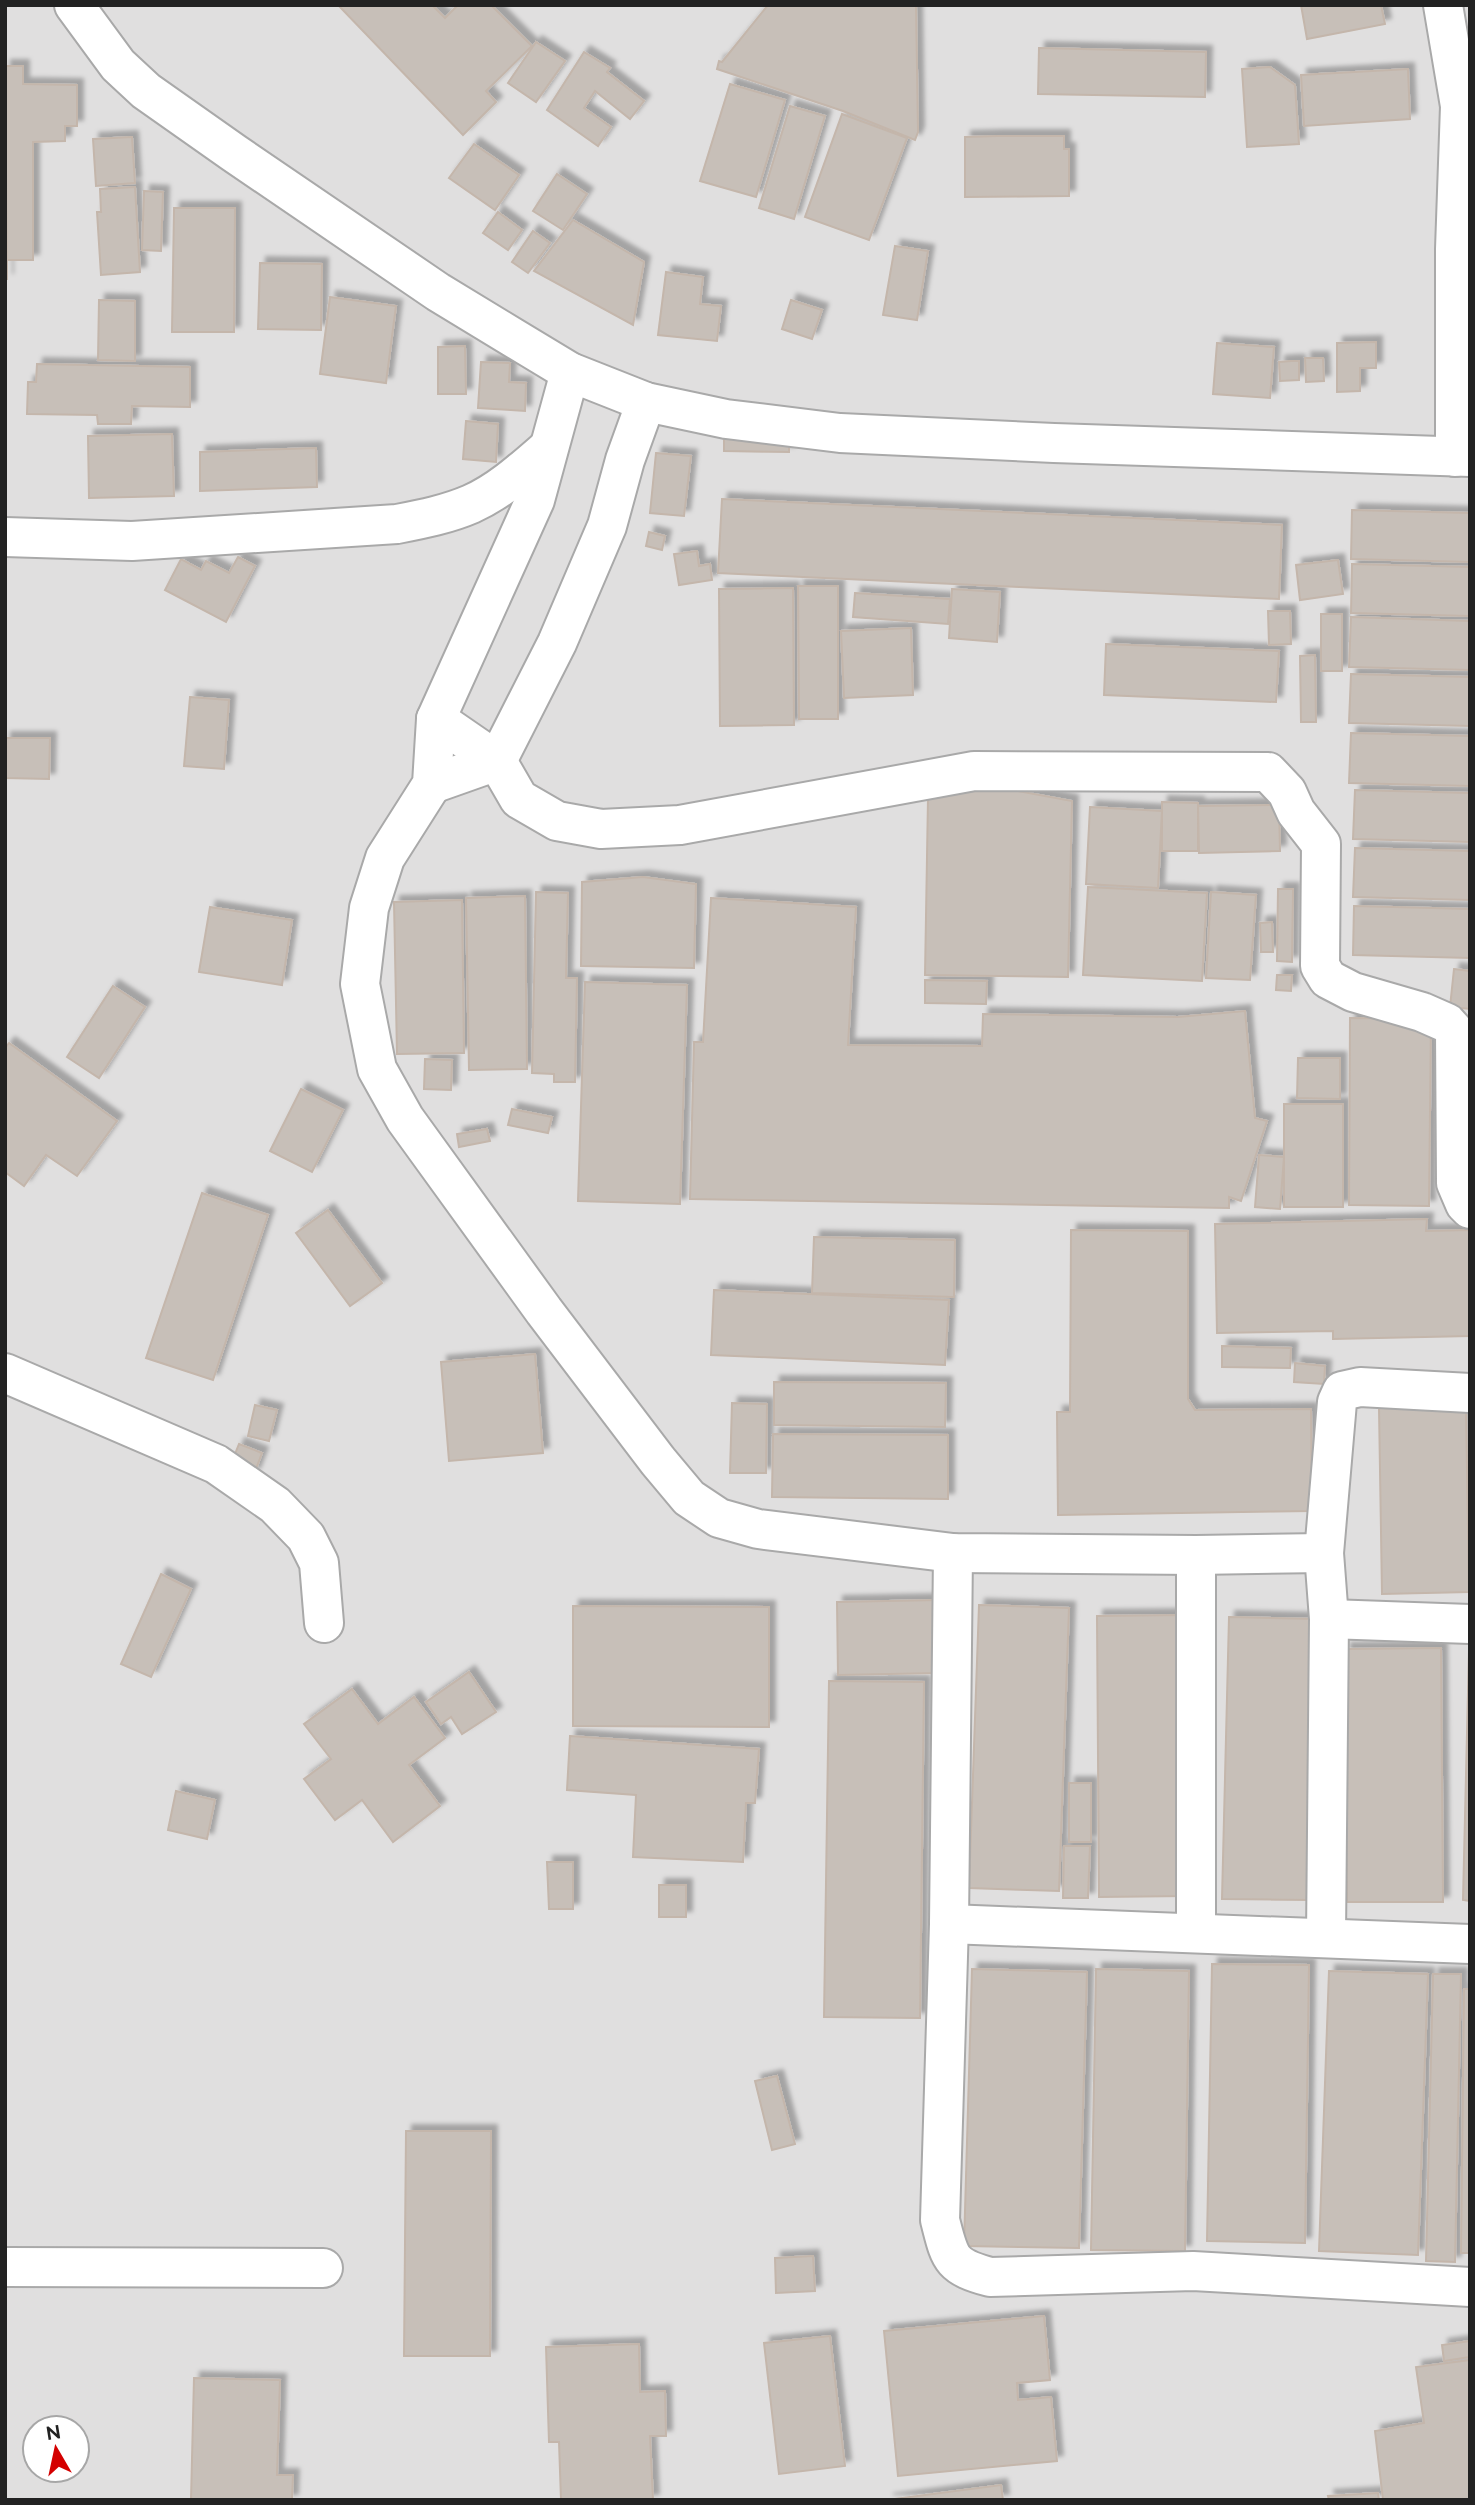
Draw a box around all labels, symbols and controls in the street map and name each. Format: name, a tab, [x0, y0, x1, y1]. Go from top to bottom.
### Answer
north arrow	[21, 2414, 91, 2484]
text: N	[44, 2420, 62, 2444]

